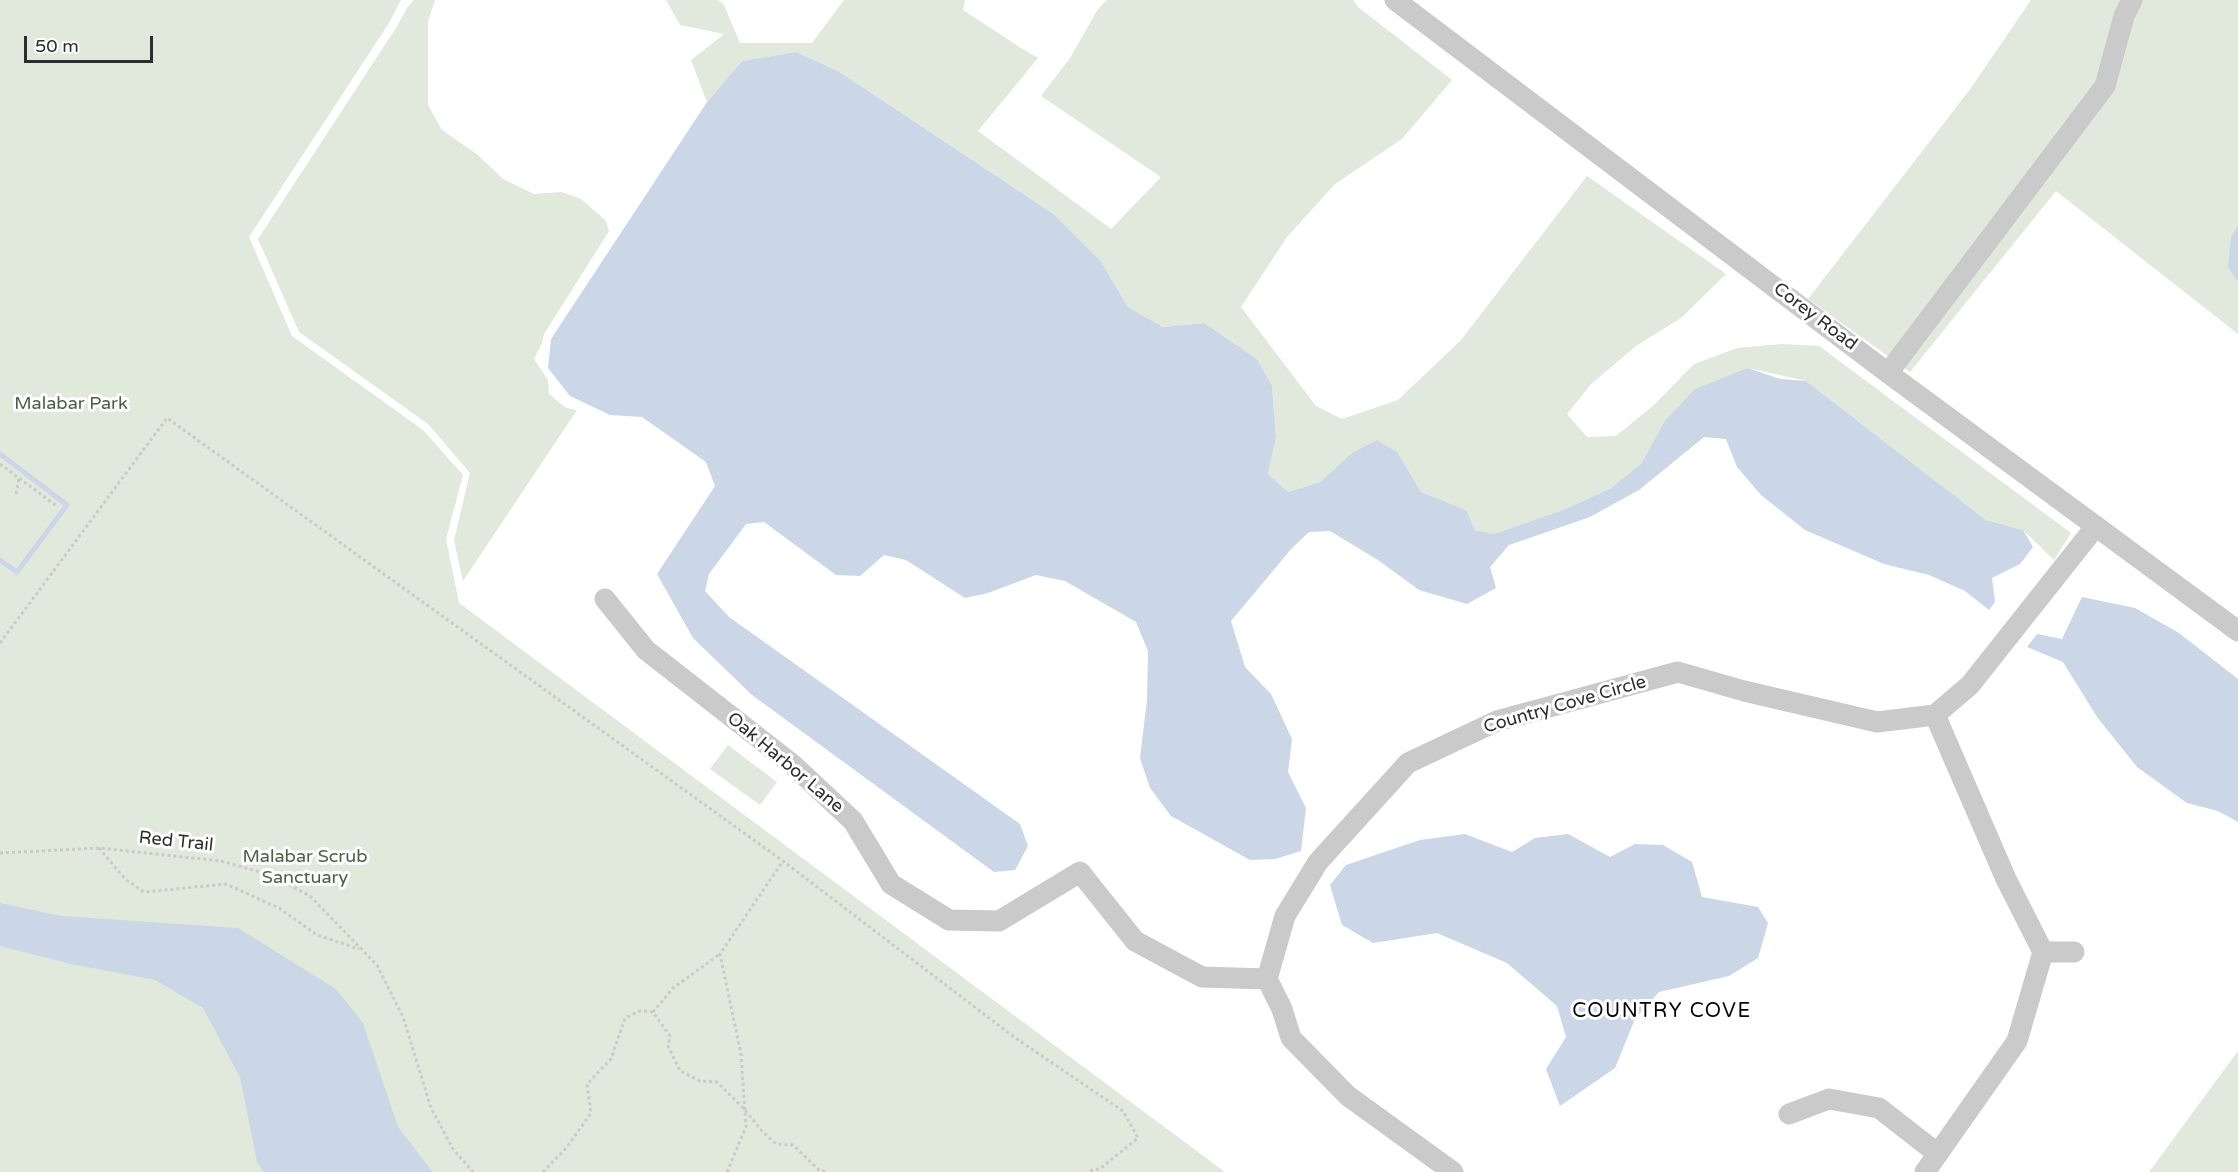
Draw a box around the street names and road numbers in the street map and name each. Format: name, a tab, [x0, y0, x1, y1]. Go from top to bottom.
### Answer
street label: Corey Road	[1769, 278, 1861, 356]
street label: Country Cove Circle	[1481, 671, 1649, 739]
street label: Oak Harbor Lane	[722, 708, 848, 818]
street label: Red Trail	[138, 827, 214, 857]

